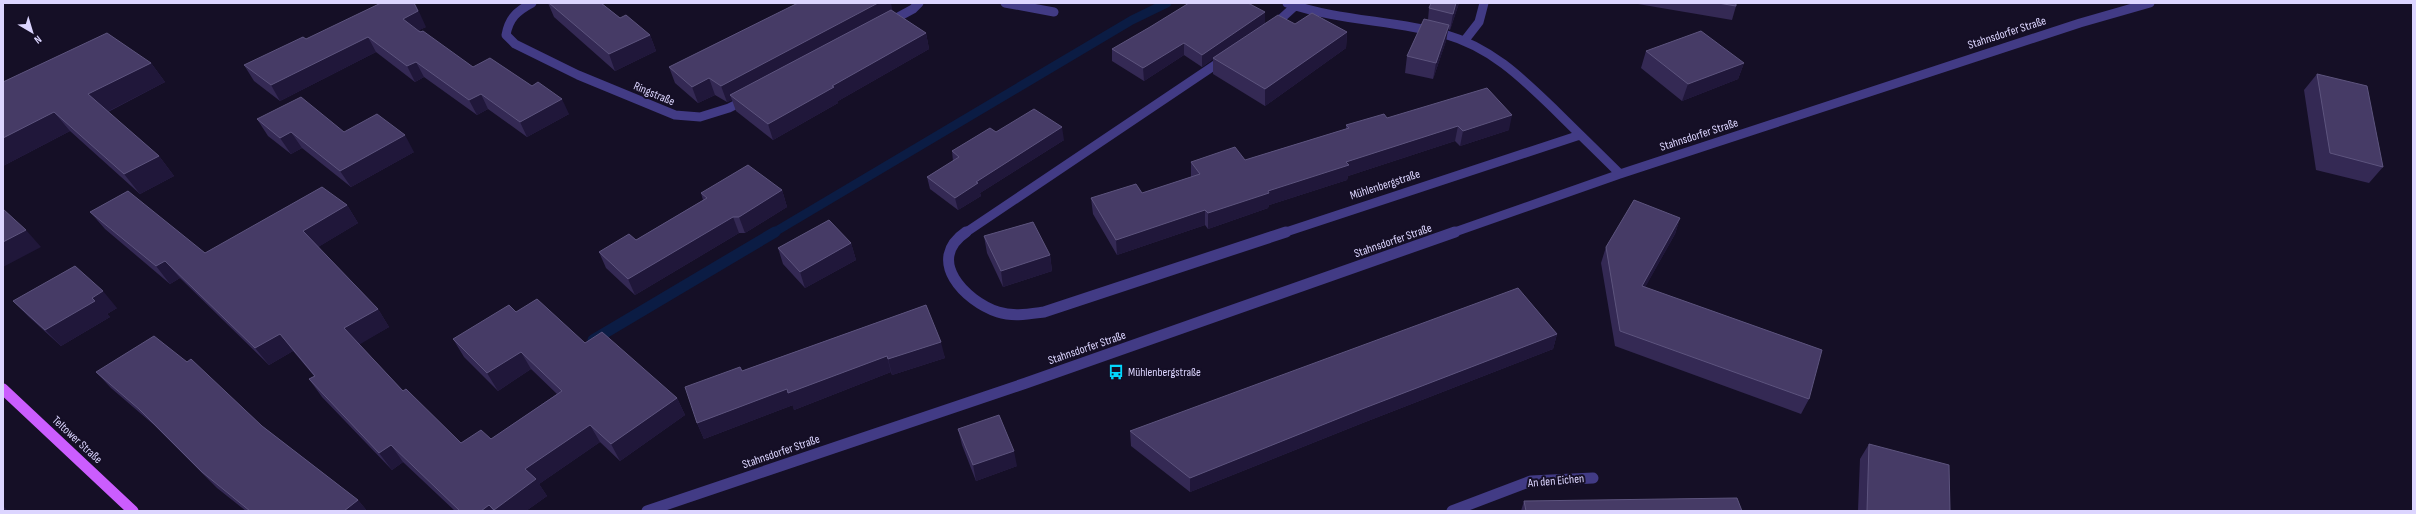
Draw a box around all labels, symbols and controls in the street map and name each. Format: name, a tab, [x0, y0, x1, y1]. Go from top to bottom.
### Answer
north arrow	[12, 12, 52, 52]
street label: Stahnsdorfer Straße	[1966, 13, 2048, 53]
text: N	[31, 33, 44, 46]
street label: Ringstraße	[631, 79, 677, 109]
street label: Stahnsdorfer Straße	[1658, 115, 1740, 155]
street label: Mühlenbergstraße	[1348, 167, 1422, 203]
street label: Stahnsdorfer Straße	[1352, 221, 1434, 261]
street label: Stahnsdorfer Straße	[1046, 328, 1128, 368]
bus stop icon: Mühlenbergstraße	[1107, 363, 1125, 381]
place label: Mühlenbergstraße	[1128, 365, 1201, 380]
street label: Teltower Straße	[49, 413, 105, 467]
street label: Stahnsdorfer Straße	[740, 432, 822, 472]
street label: An den Eichen	[1526, 471, 1585, 491]

